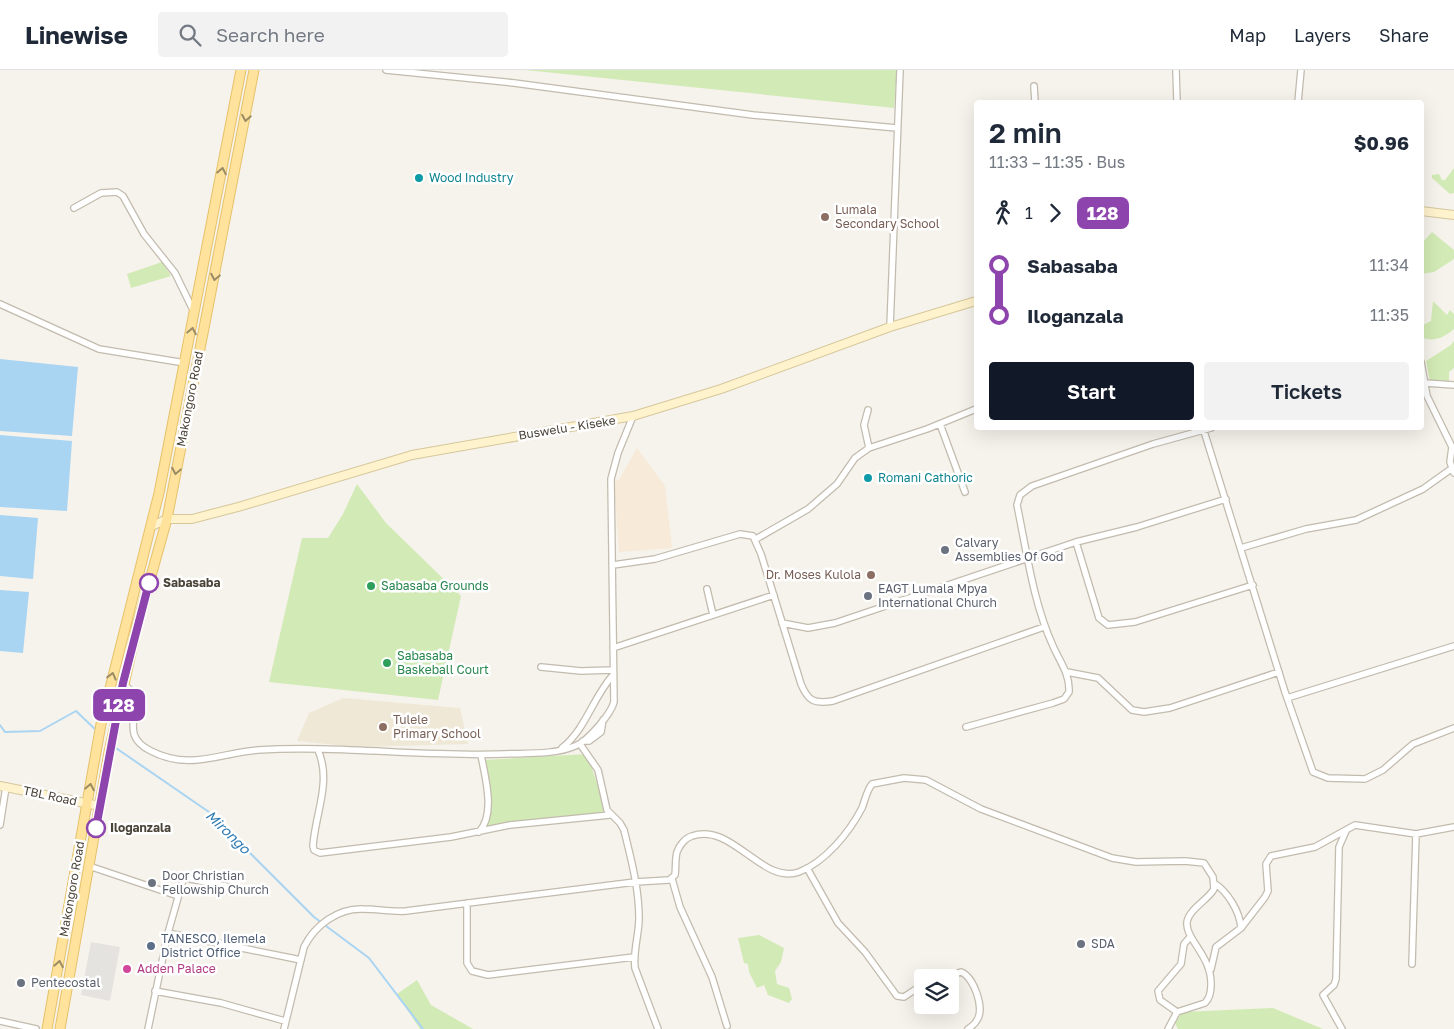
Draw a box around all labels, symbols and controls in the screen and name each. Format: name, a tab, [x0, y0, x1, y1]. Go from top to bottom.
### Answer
search box	[158, 12, 508, 57]
text: Linewise	[25, 20, 128, 49]
icon: search	[176, 21, 204, 49]
text: Search here	[216, 23, 325, 46]
text: Map	[1229, 24, 1266, 46]
text: Layers	[1294, 24, 1351, 46]
text: Share	[1379, 24, 1429, 46]
one-way arrow	[241, 114, 251, 122]
text: 2 min	[989, 116, 1062, 149]
text: $0.96	[1354, 131, 1409, 154]
text: 11:33 – 11:35 · Bus	[989, 152, 1125, 172]
one-way arrow	[216, 167, 227, 175]
place label: Wood Industry	[429, 170, 514, 185]
marker: Wood Industry	[413, 172, 425, 184]
icon: walk	[989, 199, 1017, 227]
icon: forward	[1041, 199, 1069, 227]
place label: Lumala Secondary School	[835, 202, 940, 231]
text: 128	[1087, 202, 1119, 224]
text: 1	[1025, 203, 1033, 223]
marker: Lumala Secondary School	[819, 211, 831, 223]
text: Sabasaba	[1027, 254, 1118, 277]
text: 11:34	[1370, 255, 1409, 275]
one-way arrow	[210, 273, 220, 282]
text: Iloganzala	[1027, 304, 1123, 327]
text: 11:35	[1370, 305, 1409, 325]
one-way arrow	[186, 326, 197, 335]
street label: Makongoro Road	[173, 350, 206, 448]
button: Start	[989, 362, 1194, 420]
button: Tickets	[1204, 362, 1409, 420]
street label: Buswelu - Kiseke	[517, 412, 617, 443]
one-way arrow	[171, 467, 182, 476]
place label: Romani Cathoric	[878, 470, 973, 485]
marker: Romani Cathoric	[862, 472, 874, 484]
place label: Calvary Assemblies Of God	[955, 535, 1063, 564]
marker: Calvary Assemblies Of God	[939, 544, 951, 556]
place label: Dr. Moses Kulola	[766, 567, 861, 582]
marker: Dr. Moses Kulola	[865, 569, 877, 581]
marker: Sabasaba	[139, 573, 159, 593]
place label: Sabasaba	[163, 575, 220, 590]
place label: Sabasaba Grounds	[381, 578, 489, 593]
marker: Sabasaba Grounds	[365, 580, 377, 592]
place label: EAGT Lumala Mpya International Church	[878, 581, 997, 610]
marker: EAGT Lumala Mpya International Church	[862, 590, 874, 602]
place label: Sabasaba Baskeball Court	[397, 648, 489, 677]
marker: Sabasaba Baskeball Court	[381, 657, 393, 669]
one-way arrow	[106, 672, 117, 681]
line badge: 128	[90, 689, 148, 721]
text: 128	[103, 694, 135, 716]
place label: Tulele Primary School	[393, 712, 481, 741]
marker: Tulele Primary School	[377, 721, 389, 733]
street label: TBL Road	[22, 782, 78, 809]
one-way arrow	[84, 782, 95, 791]
water label: Mirongo	[203, 806, 255, 858]
marker: Iloganzala	[86, 818, 106, 838]
place label: Iloganzala	[110, 820, 171, 835]
street label: Makongoro Road	[56, 840, 87, 938]
place label: Door Christian Fellowship Church	[162, 868, 269, 897]
marker: Door Christian Fellowship Church	[146, 877, 158, 889]
place label: TANESCO, Ilemela District Office	[161, 931, 266, 960]
place label: SDA	[1091, 936, 1115, 951]
marker: SDA	[1075, 938, 1087, 950]
marker: TANESCO, Ilemela District Office	[145, 940, 157, 952]
one-way arrow	[53, 959, 63, 968]
place label: Adden Palace	[137, 961, 216, 976]
marker: Adden Palace	[121, 963, 133, 975]
map controls	[914, 969, 959, 1014]
button: layers	[914, 969, 959, 1014]
place label: Pentecostal	[31, 975, 100, 990]
marker: Pentecostal	[15, 977, 27, 989]

